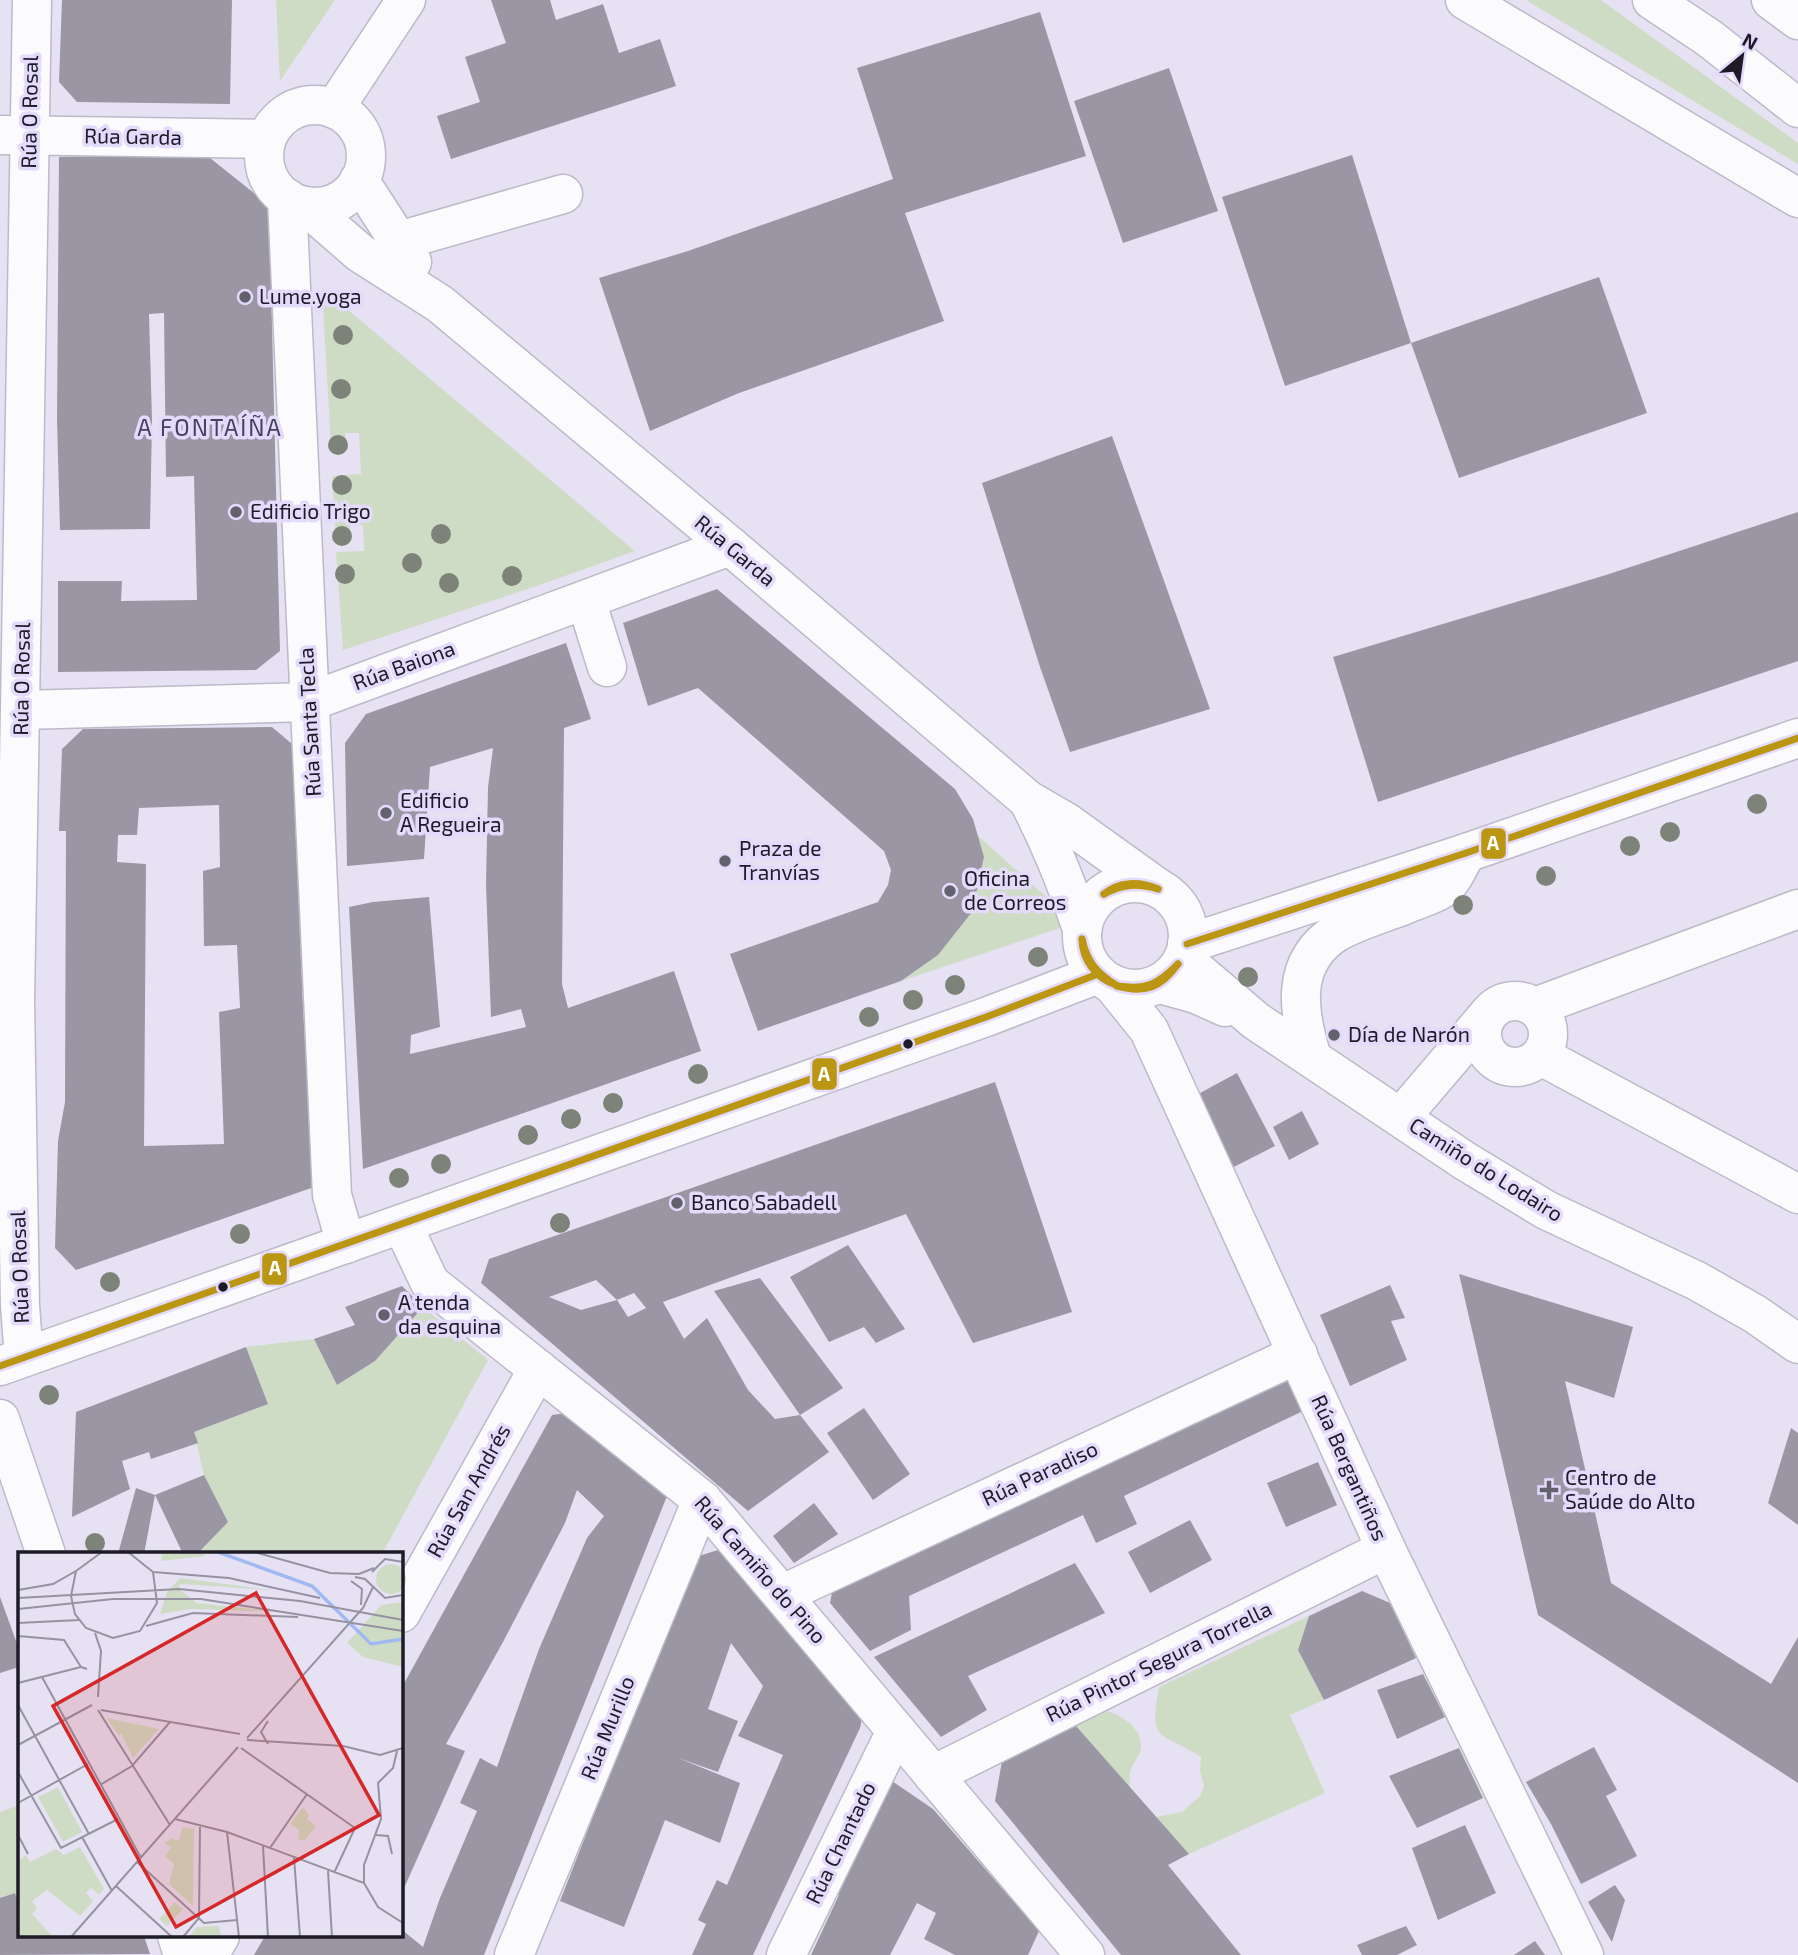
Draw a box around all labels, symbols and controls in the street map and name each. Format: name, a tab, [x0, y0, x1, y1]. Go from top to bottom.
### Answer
north arrow	[1707, 21, 1777, 91]
text: N	[1739, 27, 1762, 54]
street label: Rúa O Rosal	[15, 54, 42, 169]
street label: Rúa Garda	[84, 122, 182, 149]
place label: Lume.yoga	[259, 283, 362, 308]
marker: Lume.yoga	[237, 289, 253, 305]
district label: A FONTAÍÑA	[137, 413, 283, 441]
place label: Edificio Trigo	[250, 498, 371, 523]
marker: Edificio Trigo	[228, 504, 244, 520]
street label: Rúa Garda	[691, 509, 781, 591]
street label: Rúa O Rosal	[7, 621, 34, 736]
street label: Rúa Baiona	[349, 635, 458, 695]
street label: Rúa Santa Tecla	[292, 647, 325, 797]
place label: Edificio A Regueira	[400, 787, 502, 836]
marker: Edificio A Regueira	[378, 805, 394, 821]
line badge: A	[1480, 827, 1507, 860]
text: A	[1487, 831, 1500, 854]
place label: Praza de Tranvías	[739, 835, 822, 884]
marker: Praza de Tranvías	[717, 853, 733, 869]
place label: Oficina de Correos	[964, 865, 1066, 914]
marker: Oficina de Correos	[942, 883, 958, 899]
place label: Día de Narón	[1348, 1021, 1470, 1046]
marker: Día de Narón	[1326, 1027, 1342, 1043]
unlabelled marker	[901, 1037, 915, 1051]
line badge: A	[811, 1057, 838, 1091]
text: A	[818, 1062, 831, 1085]
street label: Camiño do Lodairo	[1406, 1111, 1568, 1226]
place label: Banco Sabadell	[691, 1189, 838, 1214]
marker: Banco Sabadell	[669, 1195, 685, 1211]
street label: Rúa O Rosal	[4, 1209, 33, 1324]
line badge: A	[261, 1252, 288, 1286]
text: A	[269, 1256, 282, 1279]
unlabelled marker	[216, 1280, 230, 1294]
place label: A tenda da esquina	[398, 1289, 501, 1338]
marker: A tenda da esquina	[376, 1307, 392, 1323]
street label: Rúa Bergantiños	[1307, 1391, 1394, 1544]
street label: Rúa San Andrés	[421, 1419, 515, 1561]
street label: Rúa Paradiso	[978, 1435, 1101, 1510]
place label: Centro de Saúde do Alto	[1565, 1464, 1696, 1513]
marker: Centro de Saúde do Alto	[1539, 1480, 1559, 1500]
street label: Rúa Camiño do Pino	[690, 1490, 832, 1648]
inset map	[18, 1552, 402, 1938]
street label: Rúa Pintor Segura Torrella	[1041, 1595, 1275, 1726]
street label: Rúa Murillo	[574, 1672, 639, 1783]
street label: Rúa Chantado	[799, 1777, 880, 1907]

